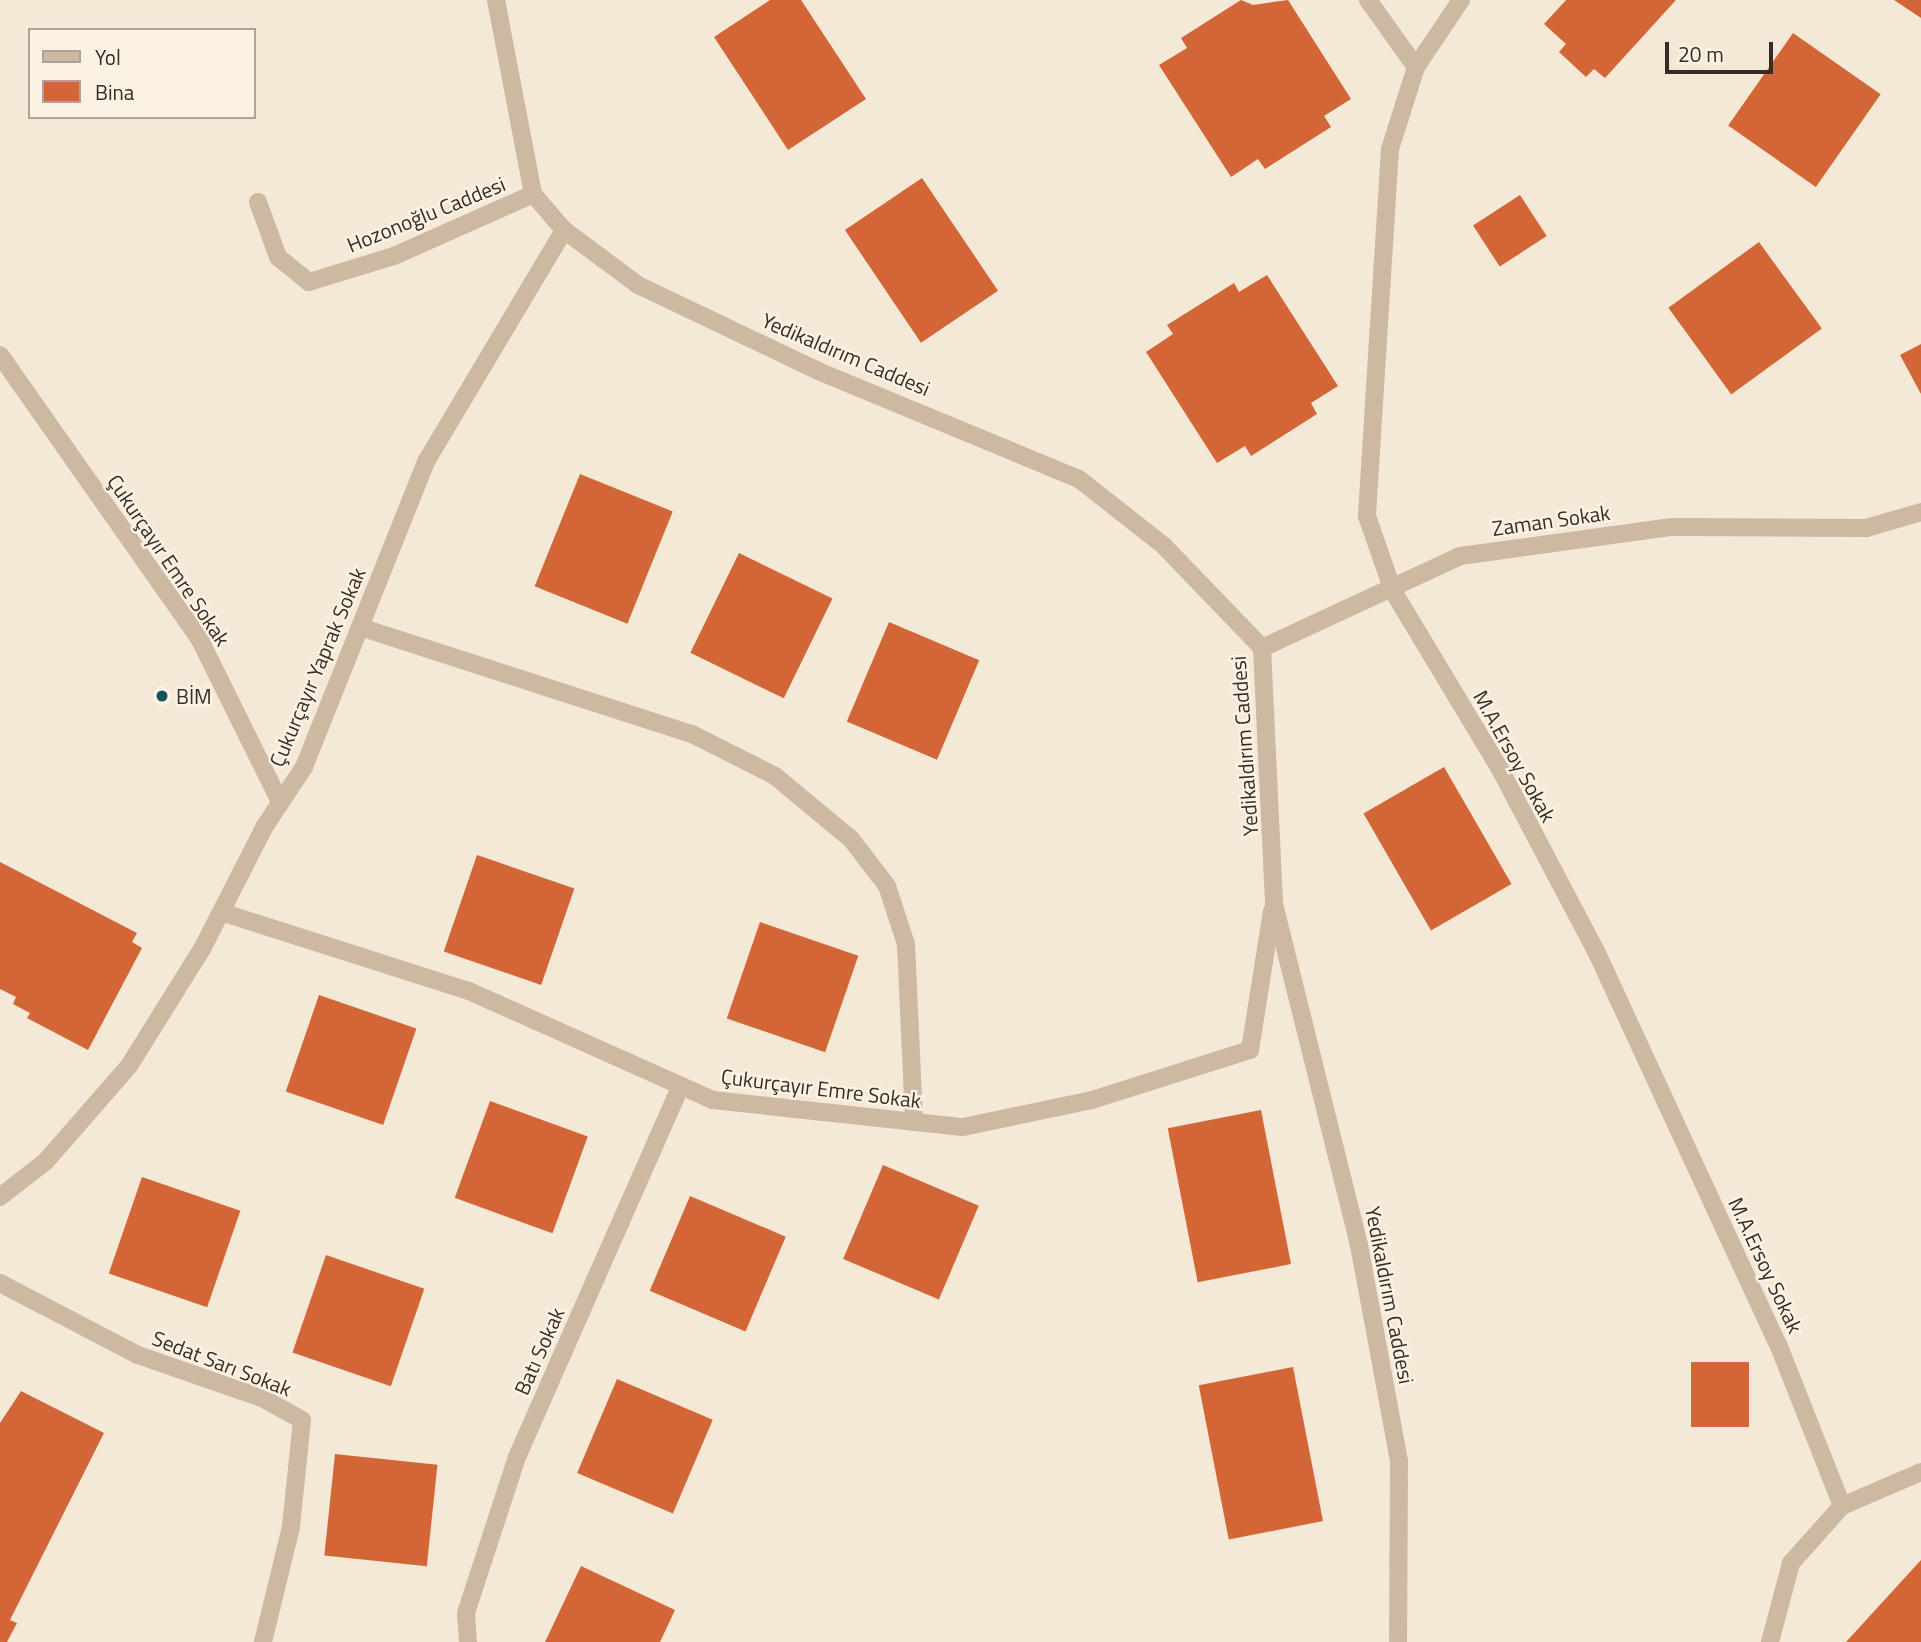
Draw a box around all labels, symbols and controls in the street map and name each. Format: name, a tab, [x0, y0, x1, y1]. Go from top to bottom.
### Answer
legend	[28, 28, 256, 119]
scale bar	[1669, 28, 1778, 72]
text: 20 m	[1678, 38, 1724, 70]
text: Yol	[95, 41, 121, 73]
text: Bina	[95, 76, 134, 108]
street label: Hozonoğlu Caddesi	[343, 171, 509, 257]
street label: Yedikaldırım Caddesi	[758, 307, 934, 401]
street label: Çukurçayır Emre Sokak	[102, 470, 236, 650]
street label: Zaman Sokak	[1490, 499, 1612, 541]
street label: Çukurçayır Yaprak Sokak	[264, 564, 370, 770]
street label: Yedikaldırım Caddesi	[1225, 655, 1263, 837]
place label: BİM	[176, 683, 212, 709]
street label: M.A.Ersoy Sokak	[1468, 686, 1562, 826]
marker: BİM	[154, 688, 170, 704]
street label: Çukurçayır Emre Sokak	[720, 1063, 922, 1113]
street label: M.A.Ersoy Sokak	[1724, 1193, 1808, 1337]
street label: Yedikaldırım Caddesi	[1360, 1204, 1420, 1386]
street label: Batı Sokak	[509, 1303, 569, 1399]
street label: Sedat Sarı Sokak	[149, 1325, 295, 1401]

